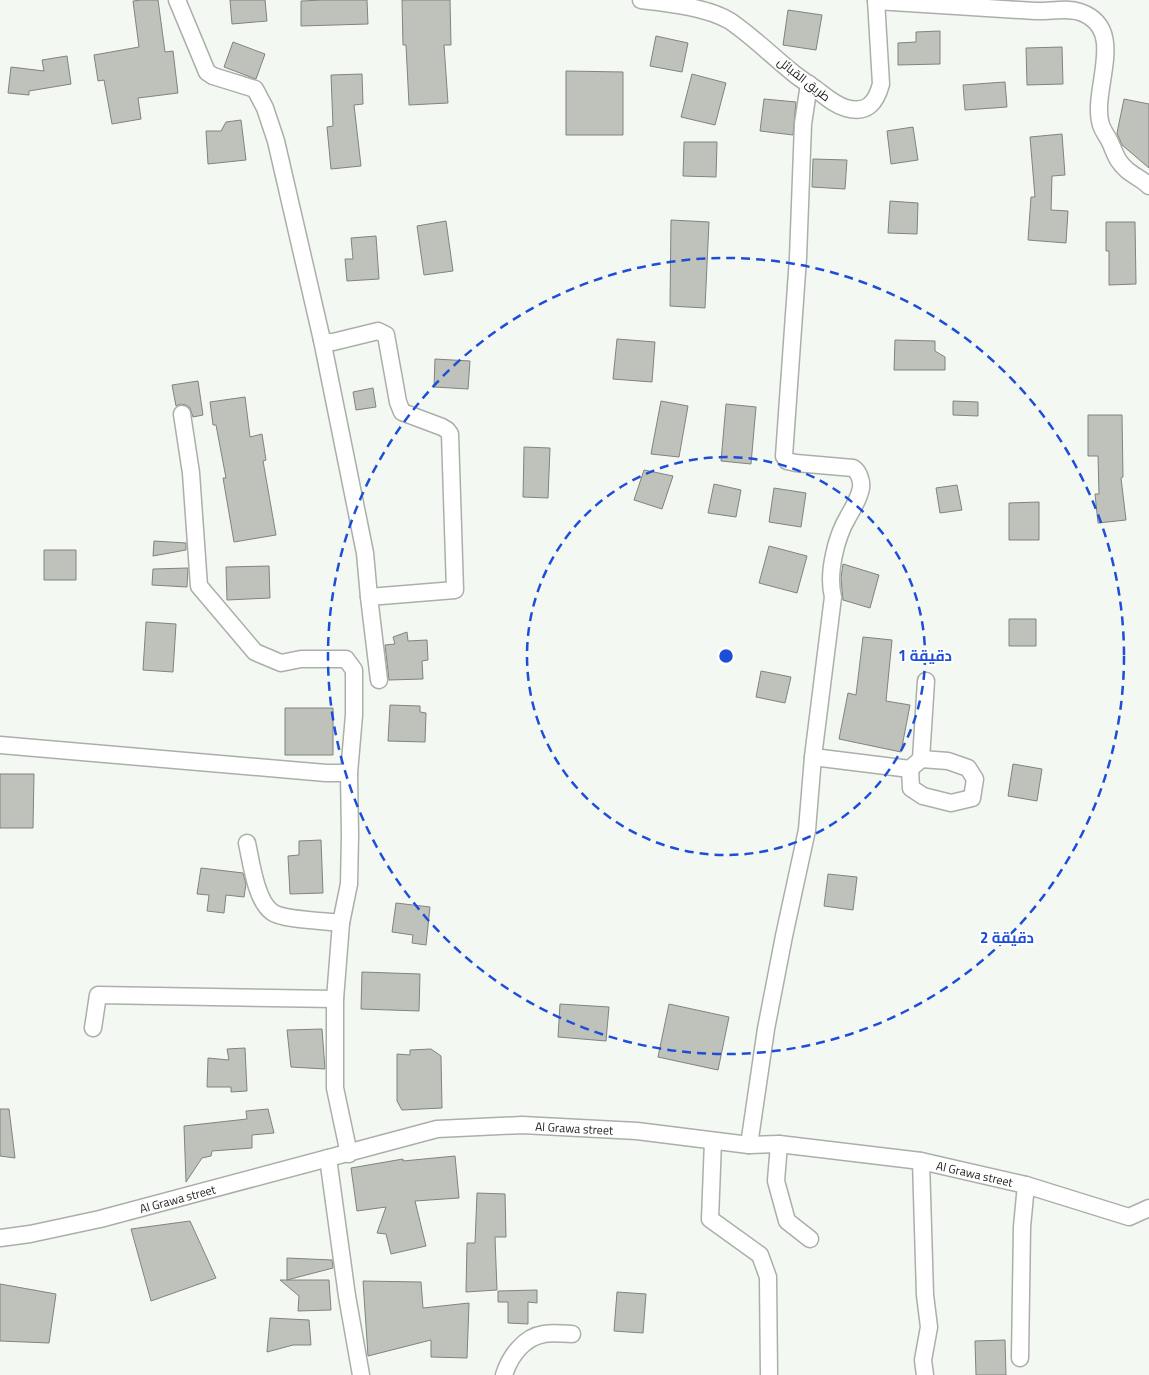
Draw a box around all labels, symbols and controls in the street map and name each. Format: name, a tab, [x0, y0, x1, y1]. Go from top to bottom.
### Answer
street label: طريق القبائل	[773, 52, 835, 106]
text: 1 دقيقة	[898, 644, 952, 667]
centre of rings	[717, 647, 735, 665]
text: 2 دقيقة	[980, 926, 1034, 949]
street label: Al Grawa street	[535, 1116, 614, 1139]
street label: Al Grawa street	[935, 1155, 1016, 1191]
street label: Al Grawa street	[137, 1179, 218, 1218]

